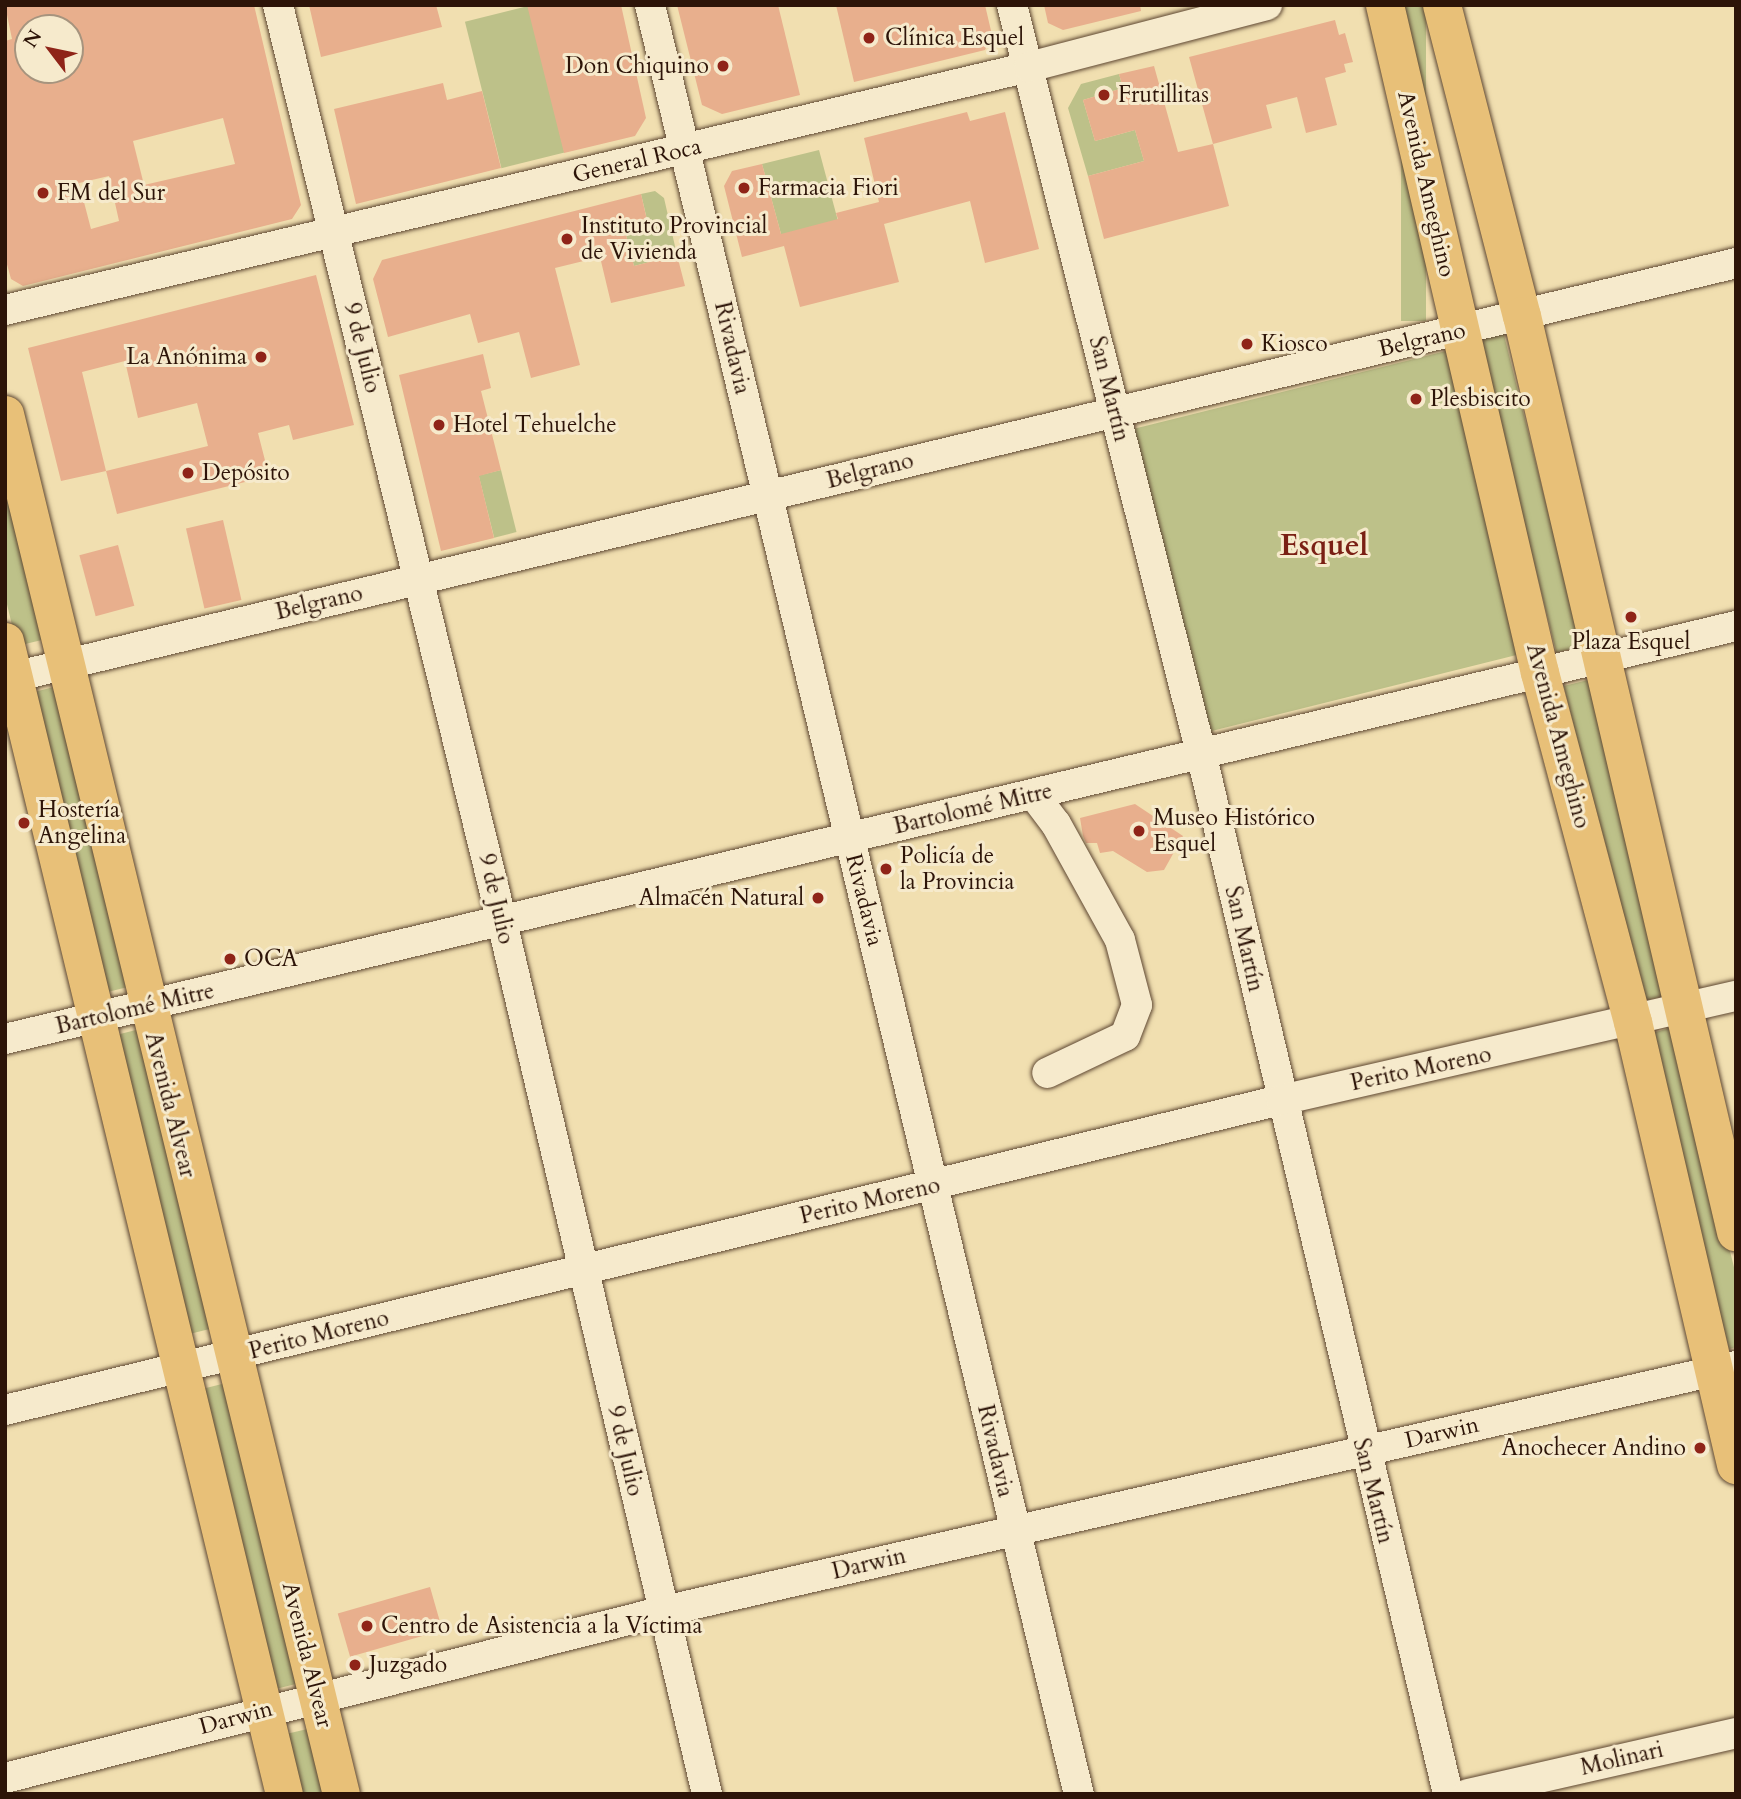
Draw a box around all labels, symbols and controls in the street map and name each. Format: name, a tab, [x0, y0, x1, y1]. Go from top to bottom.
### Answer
north arrow	[14, 14, 84, 84]
place label: Clínica Esquel	[885, 24, 1024, 52]
text: N	[17, 25, 48, 53]
marker: Clínica Esquel	[859, 28, 879, 48]
place label: Don Chiquino	[565, 52, 709, 80]
marker: Don Chiquino	[715, 58, 731, 74]
place label: Frutillitas	[1118, 81, 1209, 109]
marker: Frutillitas	[1096, 87, 1112, 103]
street label: Avenida Ameghino	[1391, 88, 1461, 280]
street label: General Roca	[570, 133, 704, 189]
place label: Farmacia Fiori	[758, 174, 899, 202]
place label: FM del Sur	[57, 179, 165, 207]
marker: Farmacia Fiori	[736, 180, 752, 196]
marker: FM del Sur	[35, 185, 51, 201]
place label: Instituto Provincial de Vivienda	[581, 212, 767, 266]
marker: Instituto Provincial de Vivienda	[559, 231, 575, 247]
street label: Rivadavia	[708, 299, 756, 397]
street label: 9 de Julio	[337, 300, 387, 396]
street label: Belgrano	[1376, 317, 1468, 363]
place label: Kiosco	[1261, 330, 1328, 358]
street label: San Martín	[1083, 334, 1135, 444]
marker: Kiosco	[1239, 336, 1255, 352]
place label: La Anónima	[126, 343, 247, 371]
marker: La Anónima	[253, 349, 269, 365]
place label: Plesbiscito	[1430, 385, 1531, 413]
marker: Plesbiscito	[1408, 391, 1424, 407]
place label: Hotel Tehuelche	[453, 411, 617, 439]
marker: Hotel Tehuelche	[431, 417, 447, 433]
street label: Belgrano	[824, 447, 916, 495]
place label: Depósito	[202, 459, 290, 487]
marker: Depósito	[180, 465, 196, 481]
district label: Esquel	[1280, 528, 1368, 564]
street label: Belgrano	[273, 580, 365, 626]
marker: Plaza Esquel	[1623, 609, 1639, 625]
place label: Plaza Esquel	[1572, 628, 1690, 656]
street label: Avenida Ameghino	[1520, 641, 1596, 831]
street label: Bartolomé Mitre	[891, 777, 1055, 841]
place label: Hostería Angelina	[38, 796, 126, 850]
place label: Museo Histórico Esquel	[1153, 804, 1315, 858]
marker: Hostería Angelina	[16, 815, 32, 831]
marker: Museo Histórico Esquel	[1131, 823, 1147, 839]
place label: Policía de la Provincia	[900, 842, 1014, 896]
street label: 9 de Julio	[472, 851, 520, 947]
street label: Rivadavia	[839, 851, 889, 949]
marker: Policía de la Provincia	[878, 861, 894, 877]
place label: Almacén Natural	[639, 884, 804, 912]
street label: San Martín	[1218, 884, 1270, 994]
marker: Almacén Natural	[810, 890, 826, 906]
place label: OCA	[244, 945, 298, 973]
marker: OCA	[222, 951, 238, 967]
street label: Bartolomé Mitre	[53, 977, 217, 1041]
street label: Avenida Alvear	[139, 1029, 201, 1181]
street label: Perito Moreno	[1348, 1041, 1494, 1097]
street label: Perito Moreno	[797, 1171, 943, 1231]
street label: Perito Moreno	[246, 1304, 392, 1366]
street label: Rivadavia	[971, 1402, 1019, 1500]
street label: 9 de Julio	[601, 1403, 649, 1499]
street label: Darwin	[1402, 1411, 1482, 1455]
place label: Anochecer Andino	[1501, 1434, 1686, 1462]
street label: San Martín	[1347, 1436, 1399, 1546]
marker: Anochecer Andino	[1692, 1440, 1708, 1456]
street label: Darwin	[829, 1542, 909, 1586]
street label: Avenida Alvear	[276, 1579, 338, 1731]
place label: Centro de Asistencia a la Víctima	[381, 1612, 702, 1640]
marker: Centro de Asistencia a la Víctima	[359, 1618, 375, 1634]
place label: Juzgado	[369, 1651, 447, 1679]
marker: Juzgado	[347, 1657, 363, 1673]
street label: Darwin	[196, 1695, 276, 1741]
street label: Molinari	[1578, 1736, 1666, 1782]

